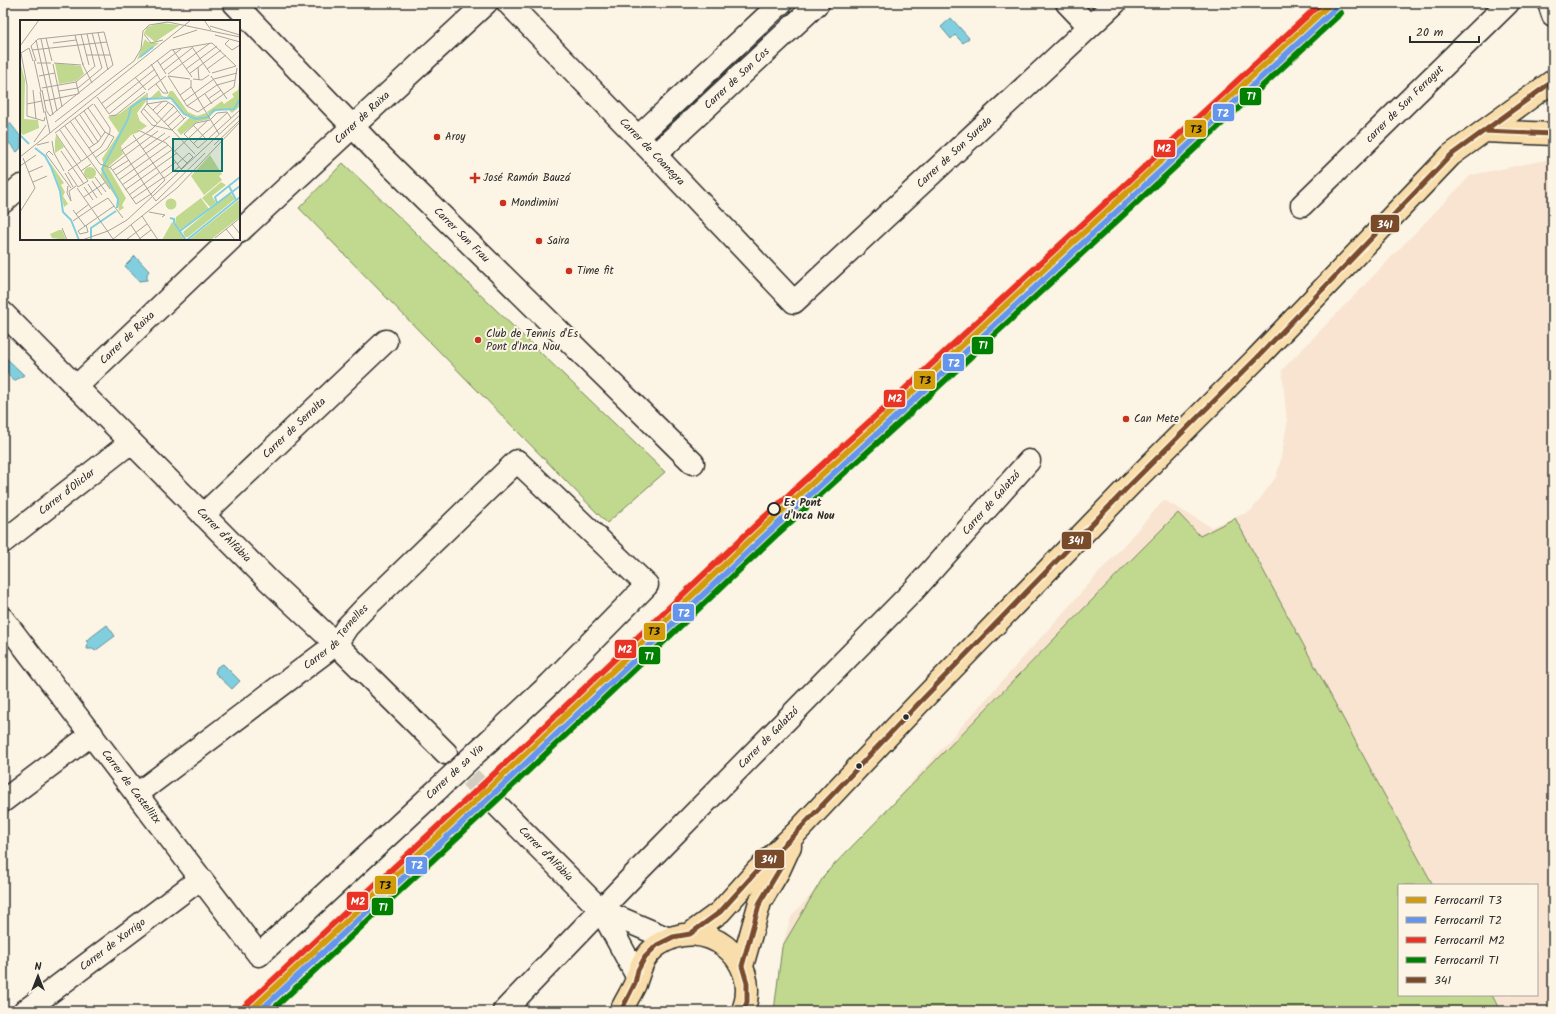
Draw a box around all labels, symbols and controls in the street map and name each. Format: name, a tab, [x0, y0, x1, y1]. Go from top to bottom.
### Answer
scale bar	[1410, 18, 1479, 44]
inset map	[20, 20, 240, 240]
text: 20 m	[1416, 23, 1444, 42]
street label: Carrer de Son Cos	[700, 43, 774, 114]
street label: carrer de Son Ferragut	[1361, 61, 1449, 147]
street label: Carrer de Raixa	[330, 87, 394, 149]
line badge: T1	[1239, 87, 1262, 106]
text: T1	[1246, 88, 1256, 106]
line badge: T2	[1212, 103, 1235, 122]
text: T2	[1217, 105, 1229, 123]
street label: Carrer de Son Sureda	[912, 112, 997, 193]
street label: Carrer de Coanegra	[615, 114, 689, 190]
line badge: T3	[1184, 119, 1207, 138]
text: T3	[1190, 121, 1202, 139]
place label: Aroy	[445, 128, 466, 146]
marker: Aroy	[432, 132, 442, 142]
line badge: M2	[1153, 139, 1176, 158]
text: M2	[1157, 140, 1171, 158]
place label: José Ramón Bauzá	[483, 169, 572, 187]
marker: José Ramón Bauzá	[470, 173, 480, 183]
place label: Mondimini	[511, 194, 559, 212]
marker: Mondimini	[498, 198, 508, 208]
street label: Carrer Son Frau	[429, 203, 494, 268]
line badge: 341	[1370, 214, 1400, 233]
text: 341	[1376, 216, 1393, 234]
place label: Saira	[547, 232, 569, 250]
marker: Saira	[534, 236, 544, 246]
place label: Time fit	[577, 262, 614, 280]
marker: Time fit	[564, 266, 574, 276]
street label: Carrer de Raixa	[95, 307, 159, 369]
place label: Club de Tennis d'Es Pont d'Inca Nou	[486, 325, 578, 356]
marker: Club de Tennis d'Es Pont d'Inca Nou	[473, 335, 483, 345]
line badge: T1	[971, 336, 994, 355]
text: T1	[978, 337, 988, 355]
line badge: T2	[942, 353, 965, 372]
text: T2	[948, 355, 960, 373]
line badge: T3	[913, 370, 936, 390]
text: T3	[919, 372, 931, 390]
line badge: M2	[883, 389, 906, 408]
text: M2	[888, 390, 902, 408]
street label: Carrer de Serralta	[258, 393, 330, 463]
place label: Can Mete	[1134, 410, 1179, 428]
marker: Can Mete	[1121, 414, 1131, 424]
street label: Carrer d'Oliclar	[35, 463, 100, 520]
street label: Carrer de Galatzó	[958, 466, 1026, 539]
place label: Es Pont d'Inca Nou	[784, 494, 835, 525]
marker: Es Pont d'Inca Nou	[767, 502, 781, 516]
street label: Carrer d'Alfàbia	[192, 503, 255, 567]
line badge: 341	[1061, 531, 1092, 550]
text: 341	[1067, 532, 1084, 550]
street label: Carrer de Ternelles	[300, 600, 373, 675]
line badge: T2	[672, 603, 695, 622]
text: T2	[678, 605, 690, 623]
line badge: T3	[643, 622, 666, 641]
text: T3	[648, 623, 660, 641]
line badge: M2	[614, 639, 637, 659]
text: M2	[618, 641, 632, 659]
line badge: T1	[638, 646, 661, 665]
text: T1	[644, 648, 654, 666]
street label: Carrer de Galatzó	[734, 702, 804, 773]
unlabelled marker	[901, 712, 911, 722]
street label: Carrer de sa Via	[422, 740, 488, 804]
street label: Carrer de Castellitx	[97, 746, 165, 828]
unlabelled marker	[854, 761, 864, 771]
street label: Carrer d'Alfàbia	[514, 822, 577, 886]
line badge: 341	[754, 849, 785, 869]
text: 341	[760, 851, 777, 869]
line badge: T2	[405, 856, 428, 875]
text: T2	[411, 857, 423, 875]
line badge: T3	[374, 875, 397, 895]
text: T3	[379, 877, 391, 895]
legend	[1398, 884, 1538, 996]
line badge: M2	[346, 891, 369, 911]
text: Ferrocarril T3	[1434, 891, 1502, 910]
text: M2	[351, 893, 365, 911]
line badge: T1	[371, 897, 394, 916]
text: T1	[378, 899, 388, 917]
text: Ferrocarril T2	[1434, 911, 1502, 930]
street label: Carrer de Xorrigo	[76, 914, 150, 976]
text: Ferrocarril M2	[1434, 931, 1505, 950]
text: Ferrocarril T1	[1434, 951, 1499, 970]
north arrow	[18, 956, 58, 996]
text: N	[35, 958, 42, 976]
text: 341	[1434, 971, 1451, 990]

